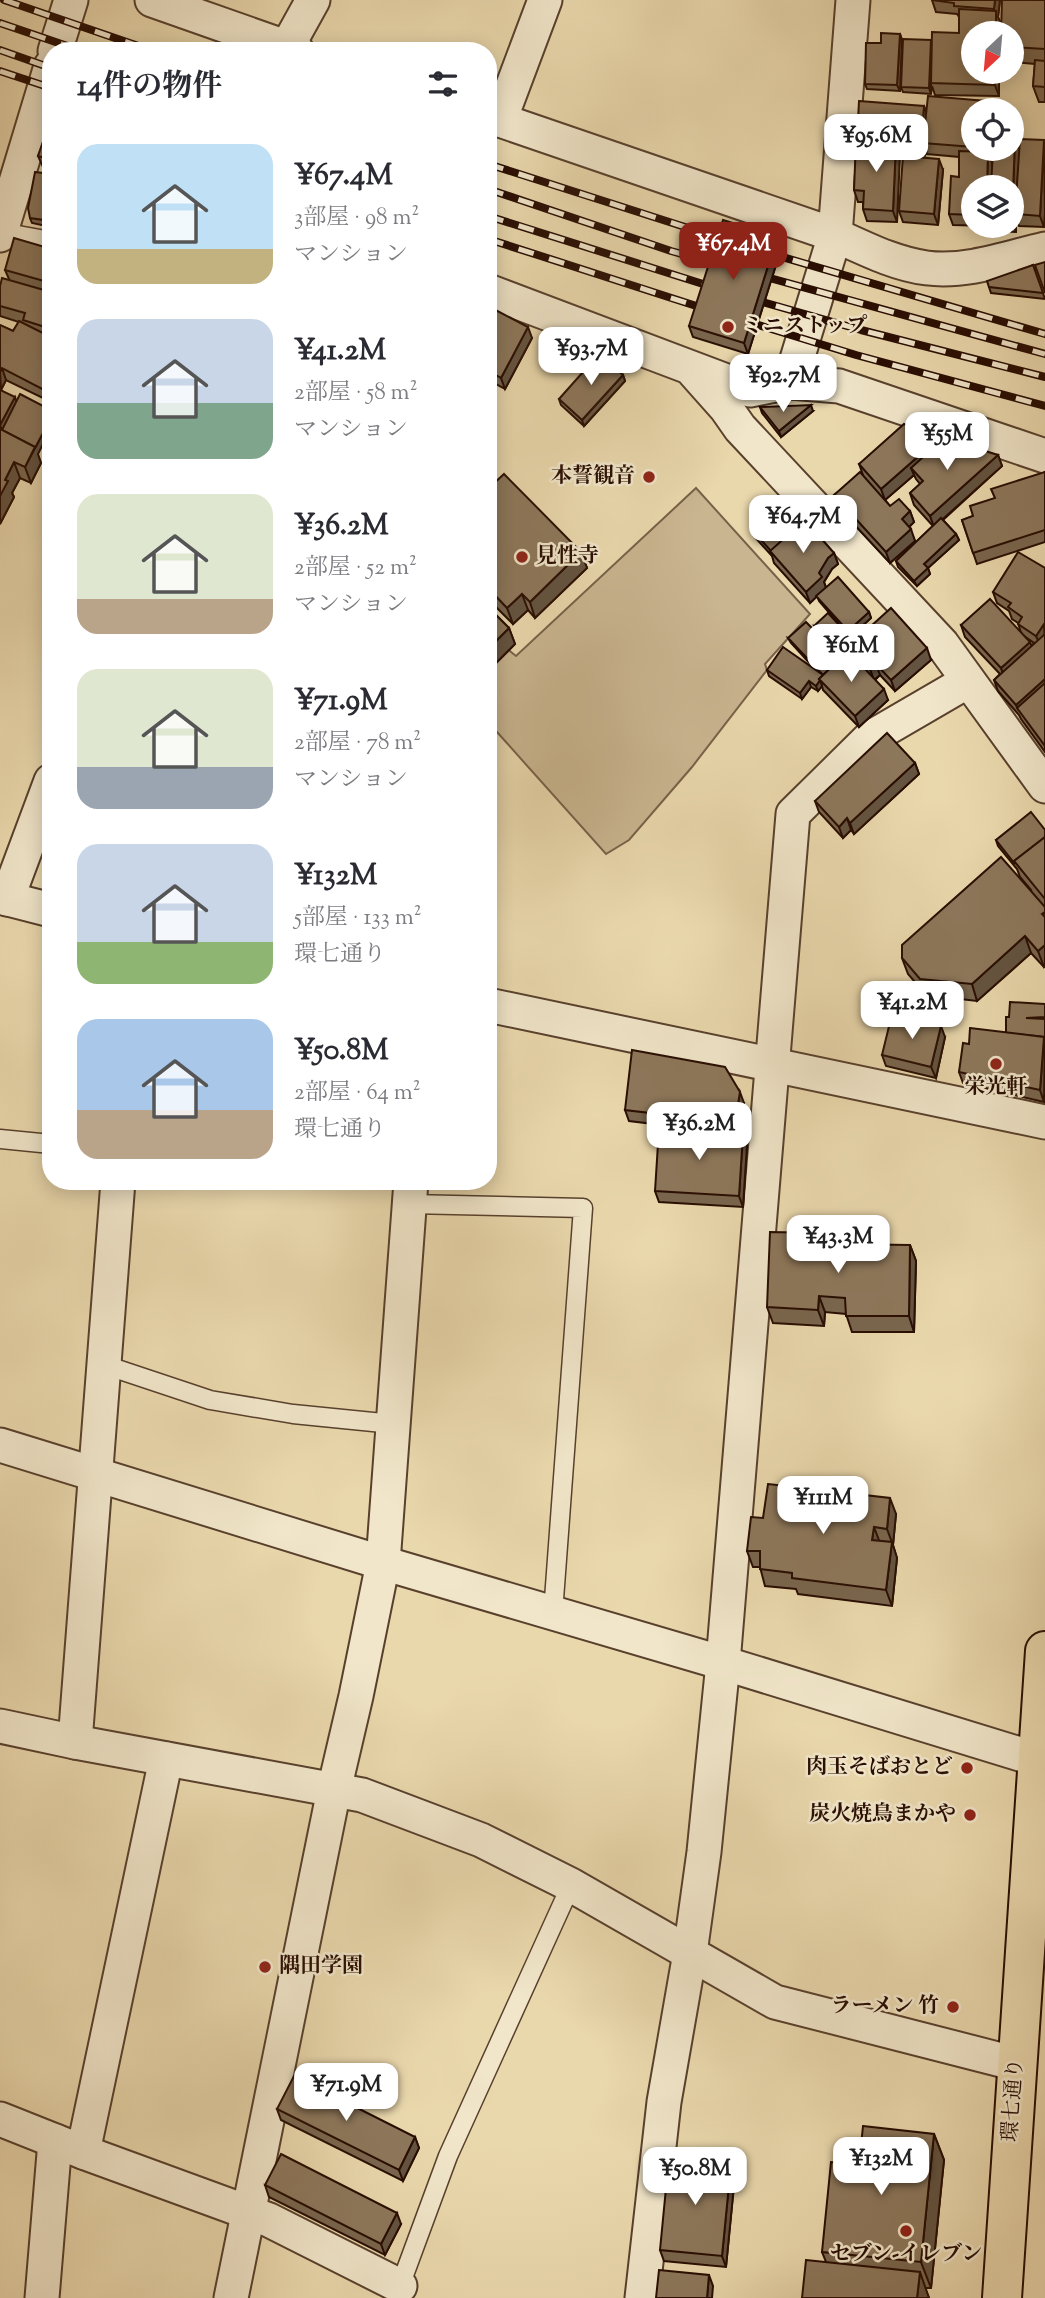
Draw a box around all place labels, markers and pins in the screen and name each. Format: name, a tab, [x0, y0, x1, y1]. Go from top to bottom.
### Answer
pin: ¥95.6M	[819, 114, 933, 174]
pin: ¥67.4M	[676, 222, 790, 282]
place label: ミニストップ	[742, 312, 867, 342]
marker: ミニストップ	[720, 319, 736, 335]
pin: ¥93.7M	[534, 328, 648, 387]
pin: ¥92.7M	[726, 354, 840, 414]
pin: ¥55M	[906, 412, 988, 472]
place label: 本誓観音	[551, 462, 635, 492]
marker: 本誓観音	[641, 469, 657, 485]
pin: ¥64.7M	[746, 496, 860, 555]
place label: 見性寺	[536, 542, 599, 572]
marker: 見性寺	[514, 549, 530, 565]
pin: ¥61M	[810, 624, 892, 684]
pin: ¥41.2M	[855, 982, 969, 1041]
marker: 栄光軒	[988, 1056, 1004, 1072]
place label: 栄光軒	[965, 1073, 1028, 1103]
pin: ¥36.2M	[642, 1102, 756, 1162]
pin: ¥43.3M	[781, 1216, 895, 1275]
pin: ¥111M	[774, 1476, 872, 1536]
place label: 肉玉そばおとど	[806, 1753, 953, 1783]
marker: 肉玉そばおとど	[959, 1760, 975, 1776]
place label: 炭火焼鳥まかや	[809, 1800, 956, 1830]
marker: 炭火焼鳥まかや	[962, 1807, 978, 1823]
place label: 隅田学園	[279, 1952, 363, 1982]
marker: 隅田学園	[257, 1959, 273, 1975]
place label: ラーメン 竹	[831, 1992, 939, 2022]
marker: ラーメン 竹	[945, 1999, 961, 2015]
pin: ¥71.9M	[289, 2064, 403, 2123]
pin: ¥132M	[832, 2138, 930, 2197]
pin: ¥50.8M	[638, 2148, 752, 2207]
marker: セブン-イレブン	[898, 2223, 914, 2239]
place label: セブン-イレブン	[830, 2240, 982, 2270]

